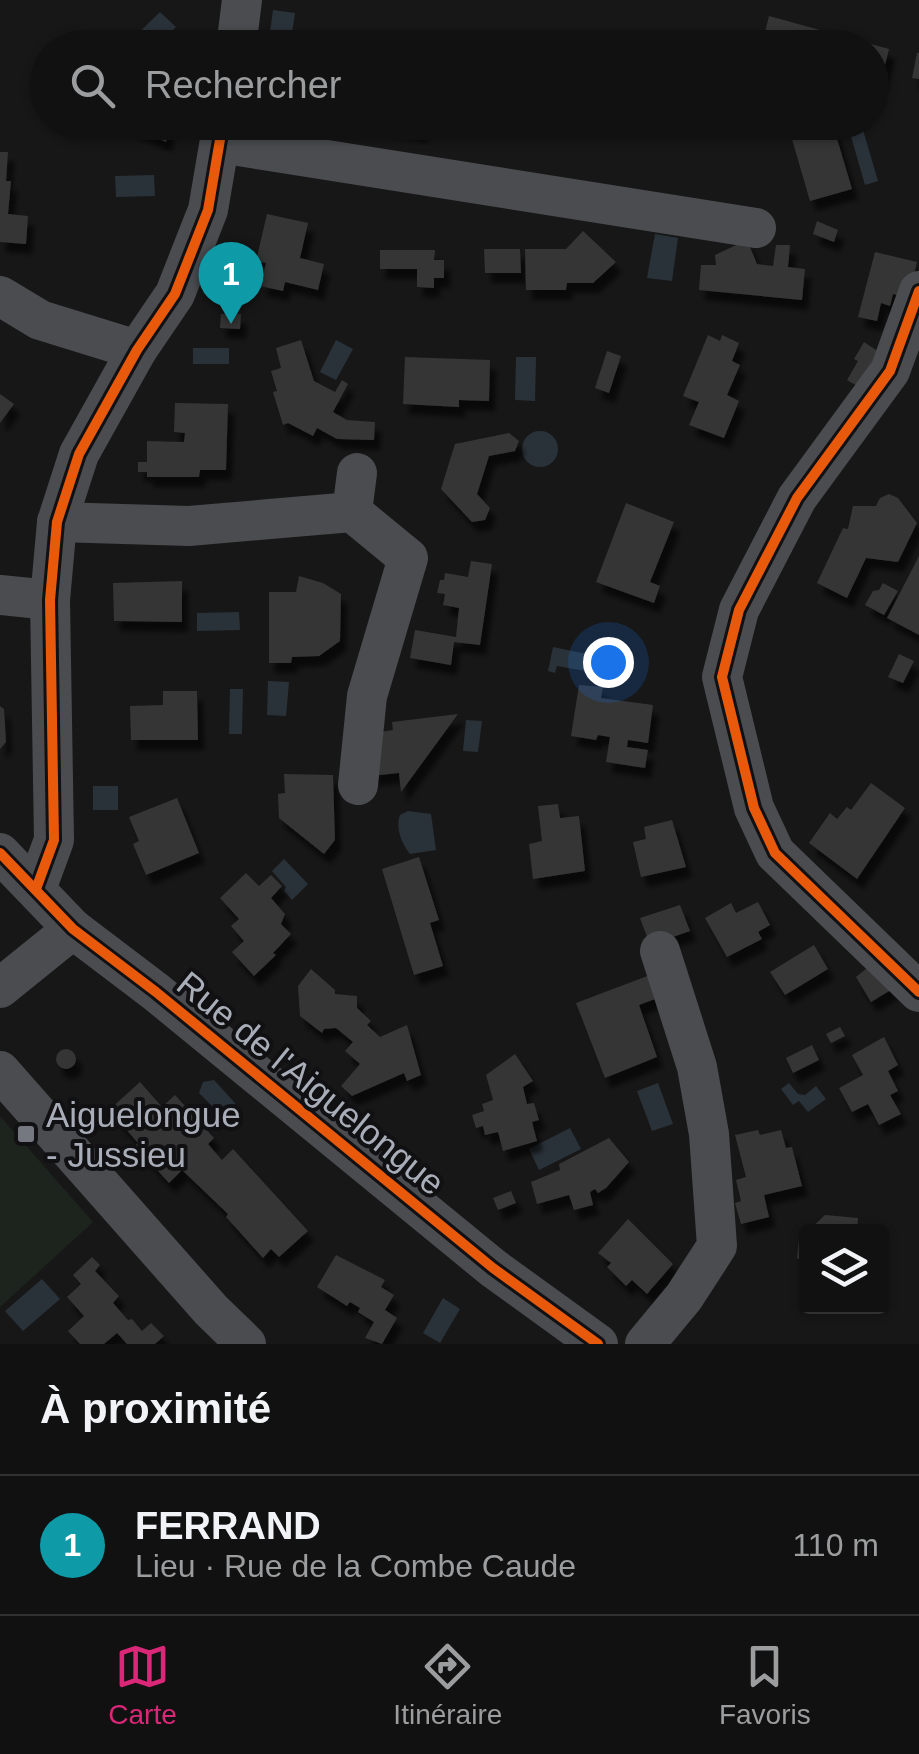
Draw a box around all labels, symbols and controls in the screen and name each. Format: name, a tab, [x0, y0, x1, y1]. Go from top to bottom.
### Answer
search box	[30, 30, 889, 140]
icon: search	[65, 58, 120, 113]
text: Rechercher	[145, 64, 341, 106]
pin: 1	[198, 242, 264, 324]
your location	[583, 637, 634, 688]
street label: Rue de l'Aiguelongue	[170, 963, 452, 1203]
place label: Aiguelongue - Jussieu	[46, 1095, 241, 1174]
marker: Aiguelongue - Jussieu	[15, 1123, 37, 1145]
map controls	[799, 1224, 889, 1314]
button: layers	[799, 1224, 889, 1314]
text: À proximité	[40, 1385, 271, 1432]
text: FERRAND	[135, 1505, 321, 1547]
text: 1	[64, 1527, 81, 1563]
text: 110 m	[792, 1527, 879, 1563]
text: Lieu · Rue de la Combe Caude	[135, 1548, 576, 1584]
tab: Carte	[108, 1639, 177, 1731]
tab: Itinéraire	[393, 1639, 502, 1731]
tab: Favoris	[719, 1639, 811, 1731]

